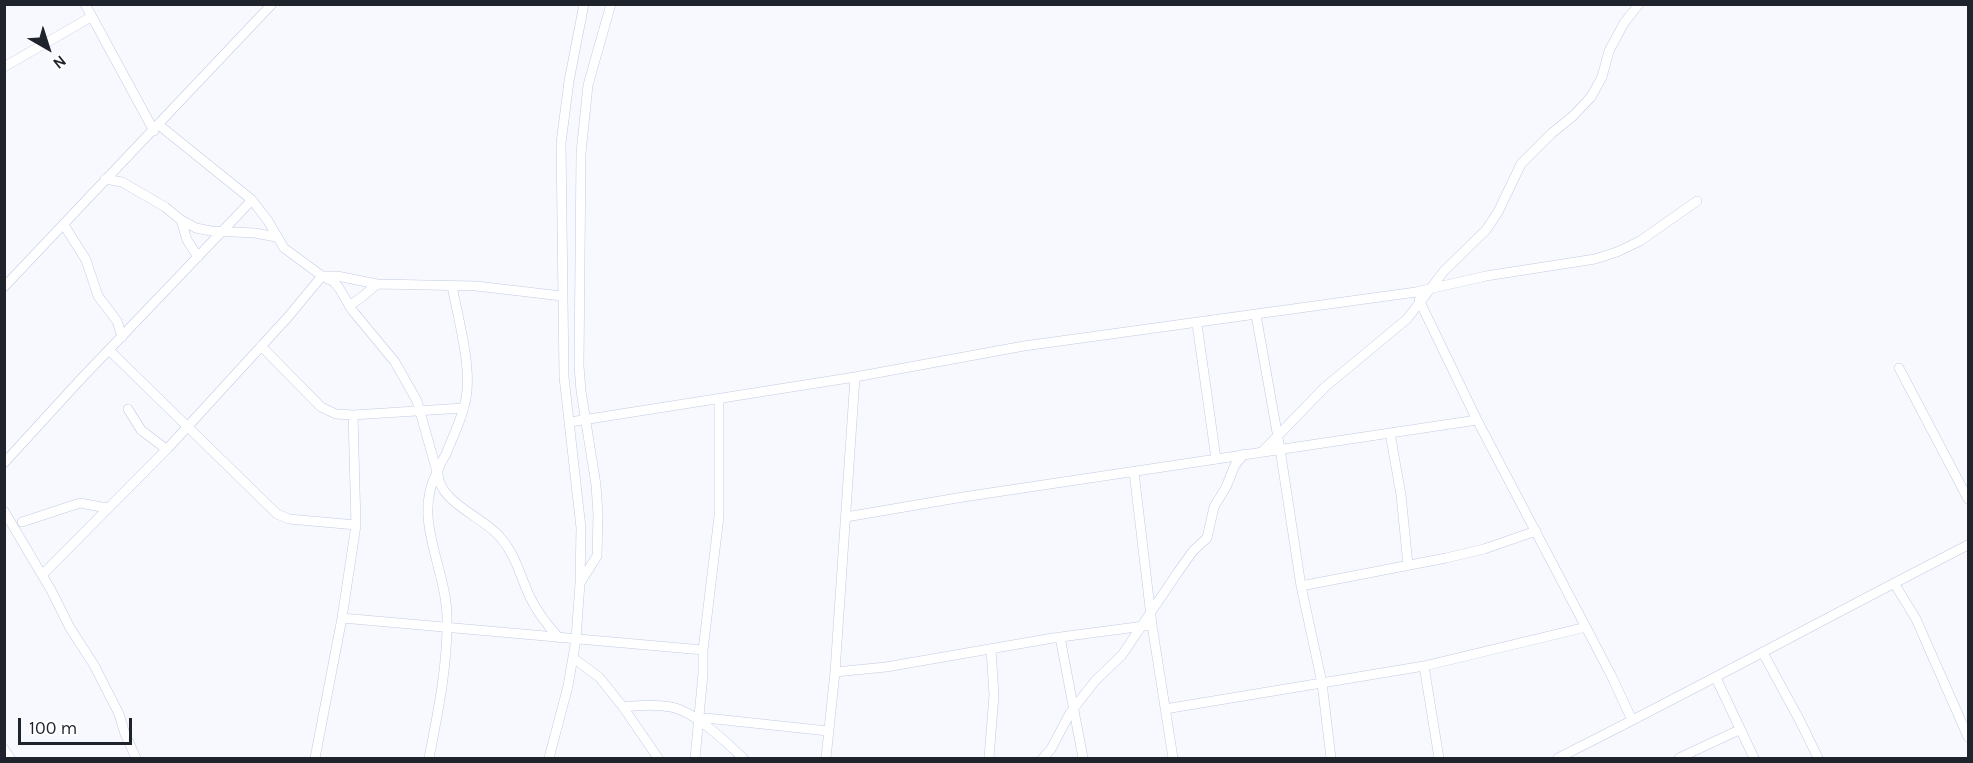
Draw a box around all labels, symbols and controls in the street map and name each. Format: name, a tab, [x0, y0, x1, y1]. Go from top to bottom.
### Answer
north arrow	[18, 18, 78, 78]
text: N	[49, 51, 70, 73]
scale bar	[21, 706, 135, 744]
text: 100 m	[29, 717, 77, 739]

